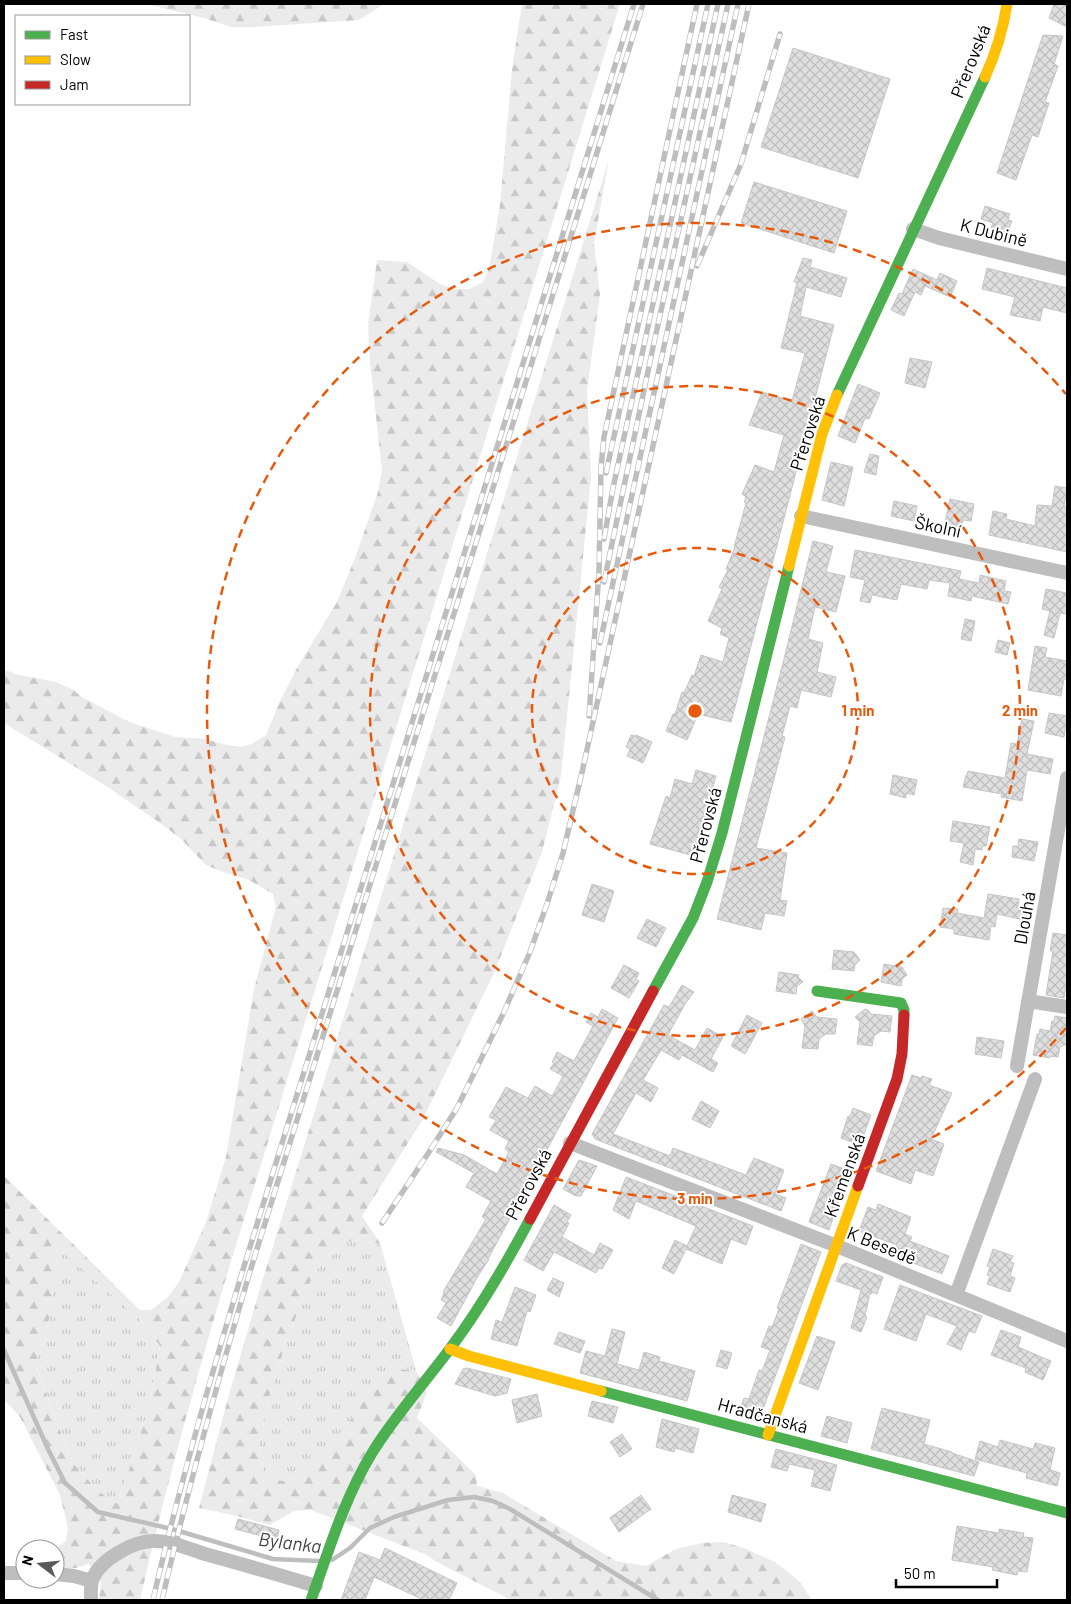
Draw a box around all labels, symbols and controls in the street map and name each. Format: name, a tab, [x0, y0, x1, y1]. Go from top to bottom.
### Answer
legend	[15, 15, 190, 105]
street label: Přerovská	[945, 21, 995, 101]
text: Fast	[60, 25, 88, 43]
text: Slow	[60, 50, 91, 68]
text: Jam	[60, 75, 89, 93]
street label: K Dubině	[958, 213, 1030, 251]
street label: Přerovská	[785, 393, 829, 473]
street label: Školní	[913, 510, 963, 542]
text: 1 min	[842, 701, 874, 719]
text: 2 min	[1002, 701, 1038, 719]
centre of rings	[686, 702, 704, 720]
street label: Přerovská	[684, 785, 726, 865]
street label: Dlouhá	[1009, 890, 1039, 946]
street label: Křemenská	[819, 1130, 869, 1220]
street label: Přerovská	[500, 1145, 556, 1223]
text: 3 min	[677, 1189, 713, 1207]
street label: K Besedě	[844, 1221, 920, 1269]
street label: Hradčanská	[716, 1392, 810, 1438]
water label: Bylanka	[257, 1527, 323, 1557]
north arrow	[15, 1539, 65, 1589]
text: N	[18, 1553, 36, 1567]
scale bar	[896, 1556, 997, 1588]
text: 50 m	[904, 1564, 936, 1582]

